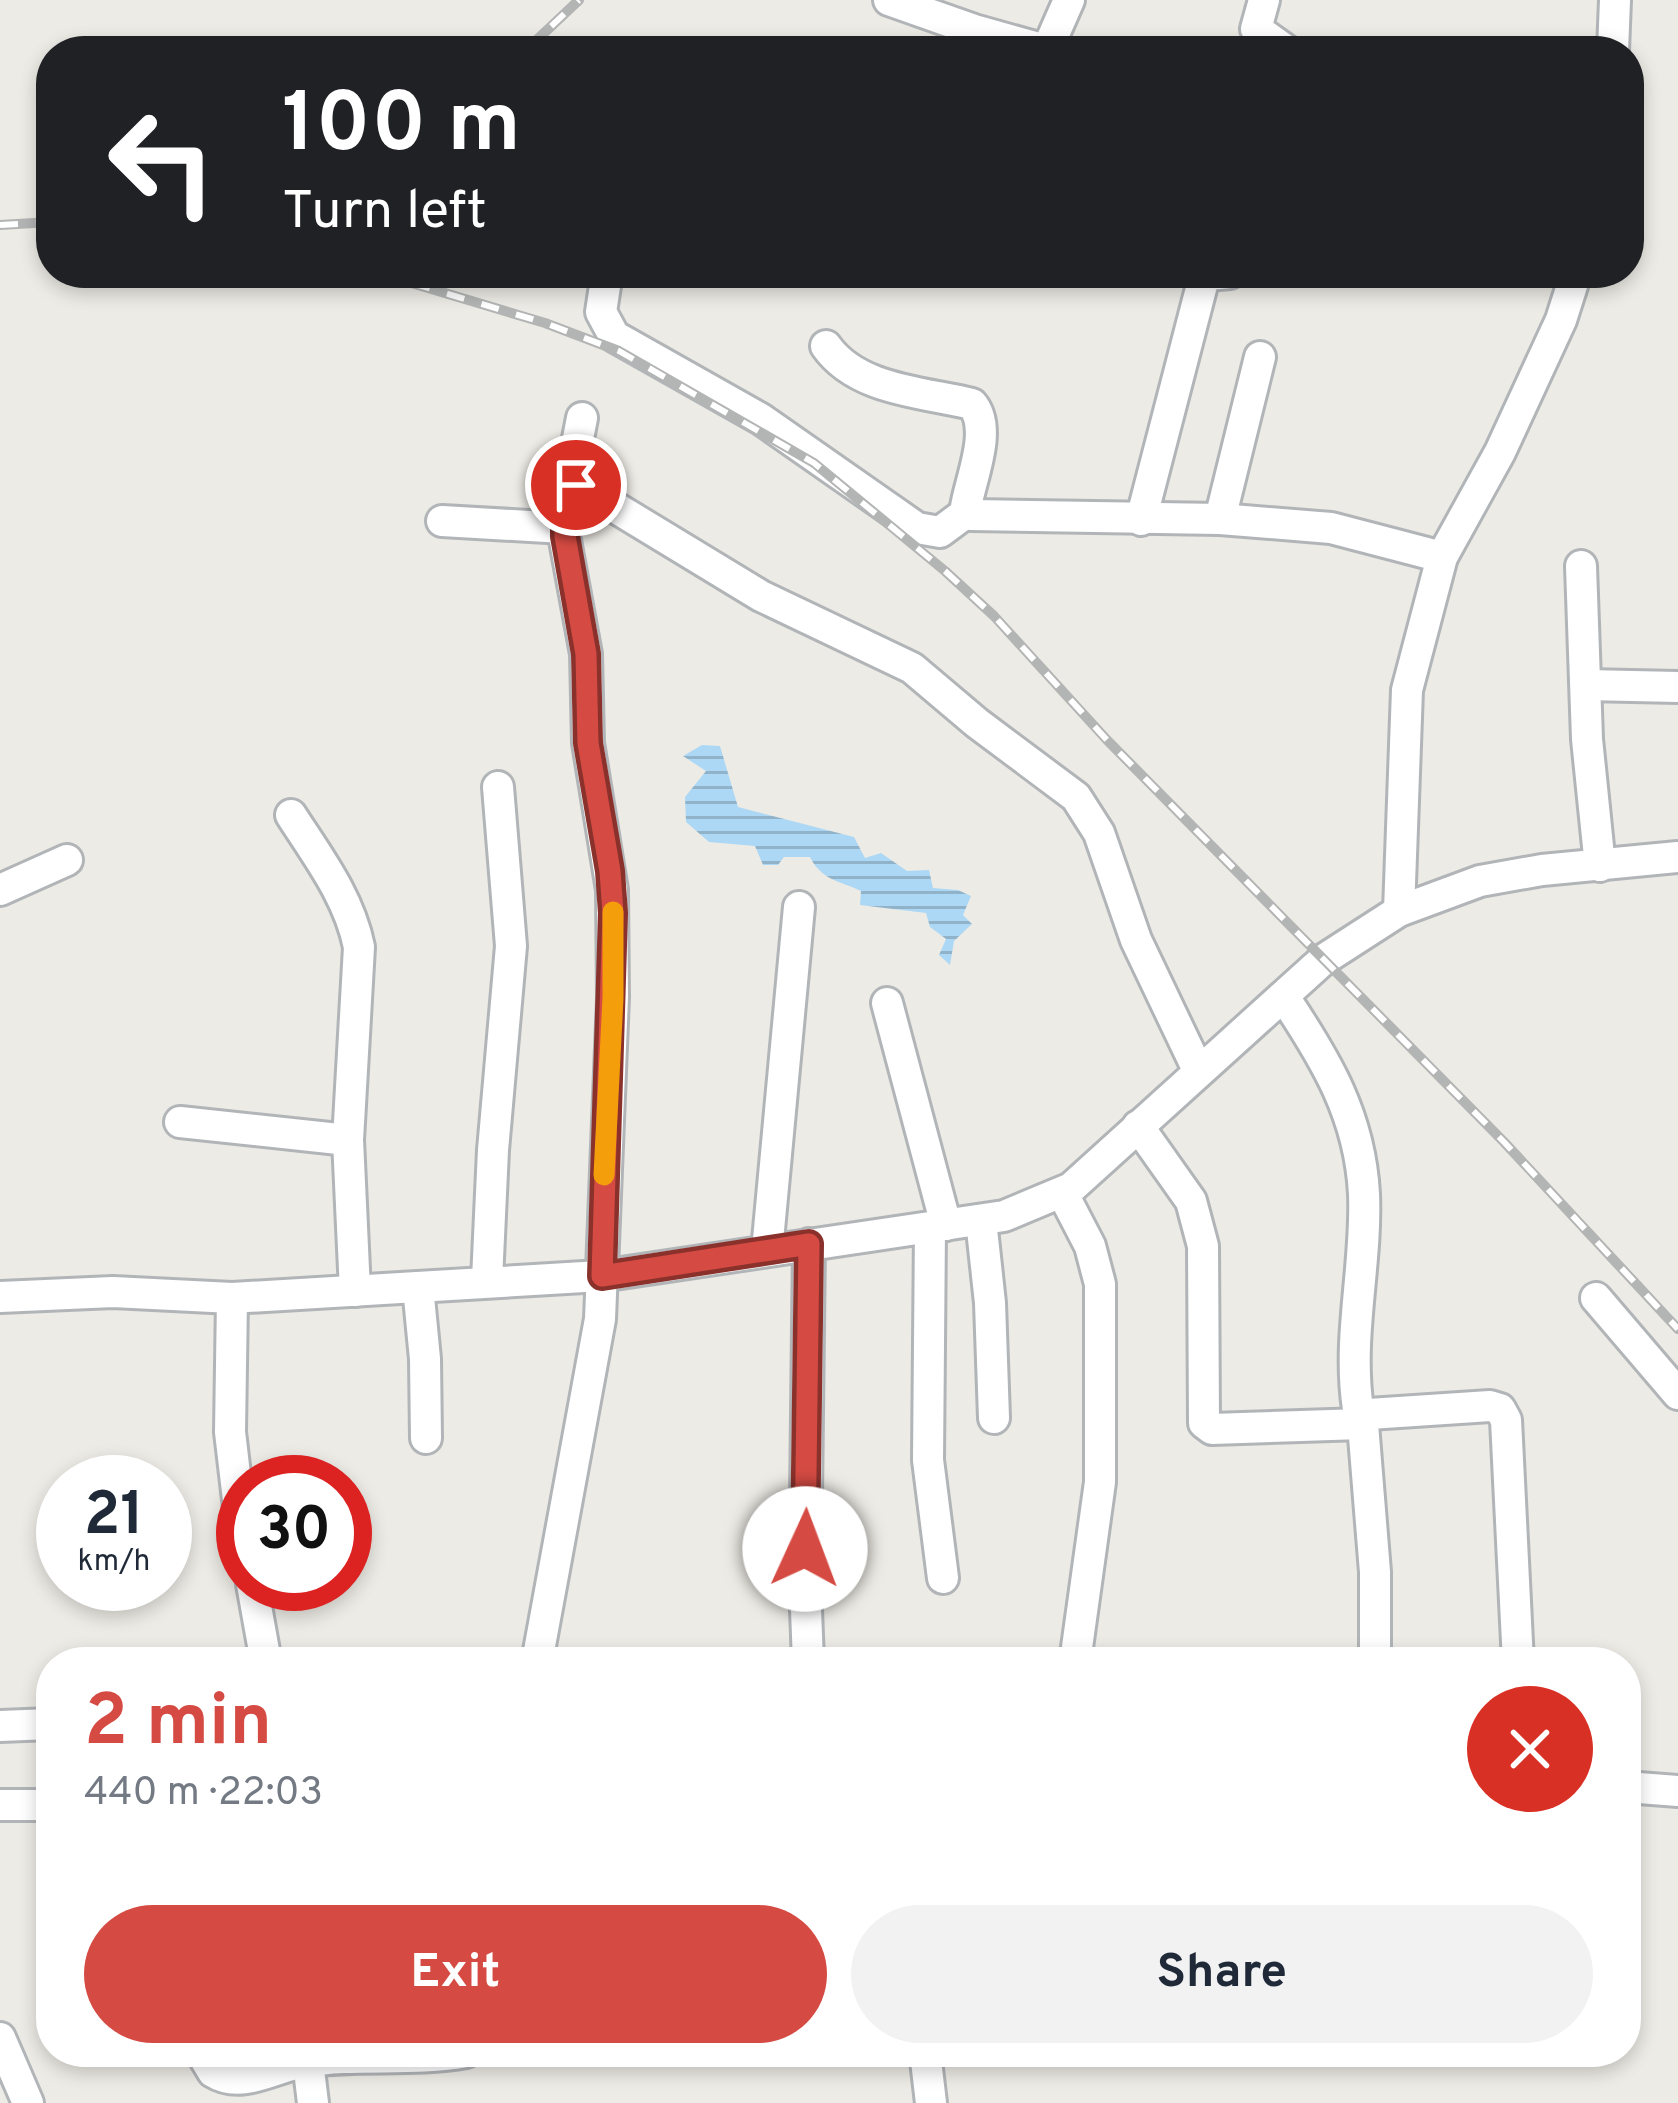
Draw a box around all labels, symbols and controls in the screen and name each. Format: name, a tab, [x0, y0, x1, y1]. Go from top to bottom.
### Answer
text: 100 m	[282, 75, 521, 181]
icon: left	[84, 84, 240, 240]
text: Turn left	[282, 179, 487, 248]
pin	[525, 434, 627, 536]
icon: arrive	[543, 452, 609, 518]
speed limit sign: 30	[216, 1455, 372, 1611]
text: 21	[84, 1480, 144, 1556]
position arrow	[742, 1486, 868, 1612]
text: km/h	[78, 1544, 150, 1581]
text: 2 min	[84, 1679, 272, 1771]
button: close	[1467, 1686, 1593, 1812]
text: 440 m · 22:03	[84, 1770, 323, 1819]
button: Exit	[84, 1905, 827, 2043]
button: Share	[851, 1905, 1593, 2043]

